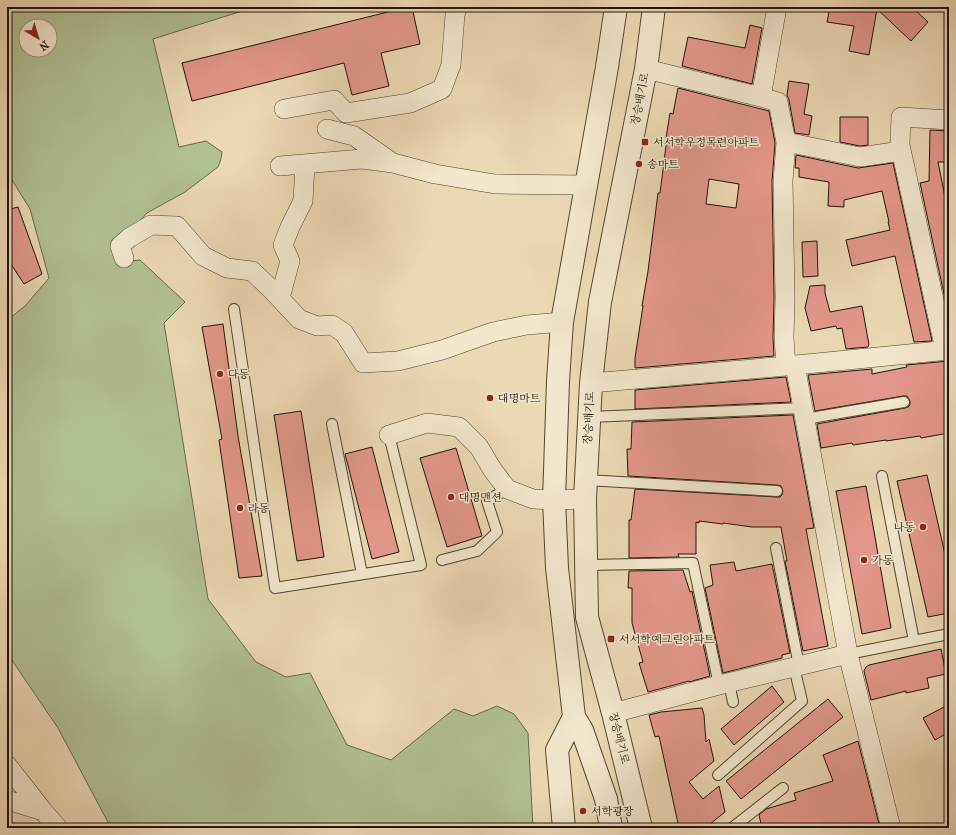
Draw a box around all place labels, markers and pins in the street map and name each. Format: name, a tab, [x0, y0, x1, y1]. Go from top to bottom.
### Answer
place label: 서서학우정목련아파트	[653, 136, 760, 149]
marker: 서서학우정목련아파트	[640, 137, 650, 147]
place label: 송마트	[647, 158, 679, 171]
marker: 송마트	[634, 159, 644, 169]
place label: 다동	[228, 368, 250, 381]
marker: 다동	[215, 369, 225, 379]
place label: 대명마트	[498, 392, 541, 405]
marker: 대명마트	[485, 393, 495, 403]
place label: 대명맨션	[459, 491, 502, 504]
marker: 대명맨션	[446, 492, 456, 502]
place label: 라동	[248, 502, 270, 515]
marker: 라동	[235, 503, 245, 513]
place label: 나동	[894, 521, 915, 534]
marker: 나동	[918, 522, 928, 532]
place label: 가동	[872, 554, 894, 567]
marker: 가동	[859, 555, 869, 565]
place label: 서서학예그린아파트	[619, 633, 715, 646]
marker: 서서학예그린아파트	[606, 634, 616, 644]
place label: 서학광장	[591, 805, 634, 818]
marker: 서학광장	[578, 806, 588, 816]

